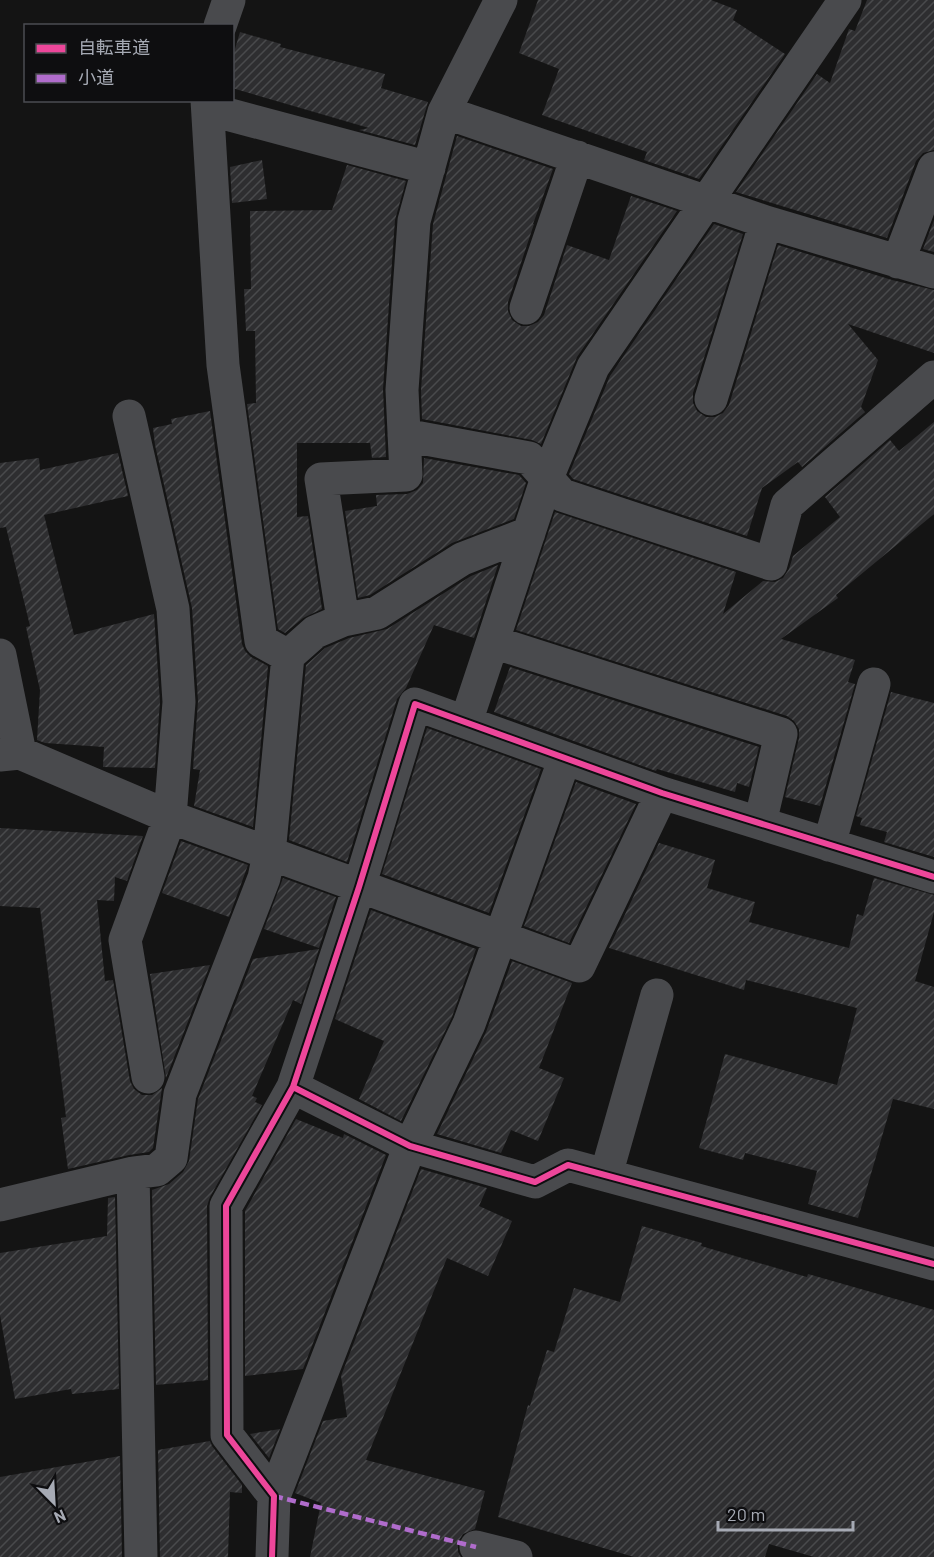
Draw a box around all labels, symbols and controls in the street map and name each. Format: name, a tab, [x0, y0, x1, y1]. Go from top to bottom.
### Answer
legend	[24, 24, 234, 102]
text: 自転車道	[78, 36, 150, 58]
text: 小道	[78, 66, 114, 88]
north arrow	[24, 1473, 84, 1533]
scale bar	[718, 1494, 853, 1532]
text: 20 m	[727, 1503, 765, 1525]
text: N	[52, 1506, 69, 1528]

